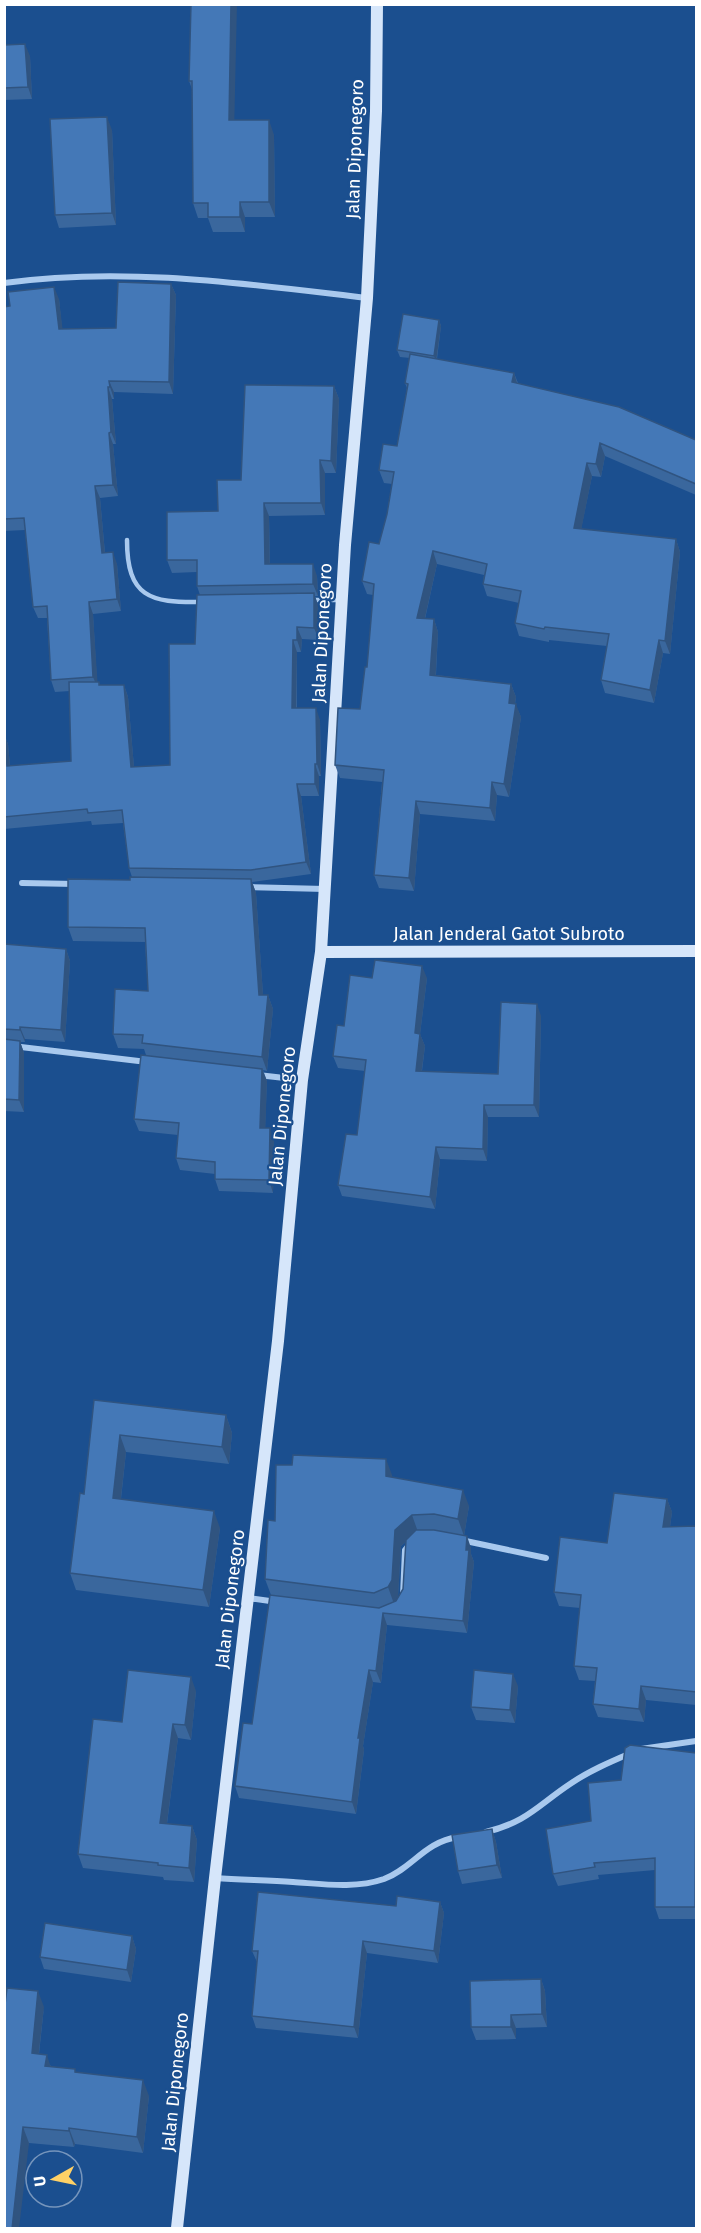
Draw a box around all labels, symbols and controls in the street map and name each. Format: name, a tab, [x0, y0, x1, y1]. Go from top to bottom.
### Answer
street label: Jalan Diponegoro	[342, 79, 368, 219]
street label: Jalan Diponegoro	[307, 562, 337, 704]
street label: Jalan Jenderal Gatot Subroto	[393, 923, 625, 945]
street label: Jalan Diponegoro	[264, 1045, 300, 1187]
street label: Jalan Diponegoro	[211, 1528, 249, 1670]
street label: Jalan Diponegoro	[157, 2011, 193, 2153]
north arrow	[24, 2149, 84, 2209]
text: U	[29, 2175, 50, 2188]

